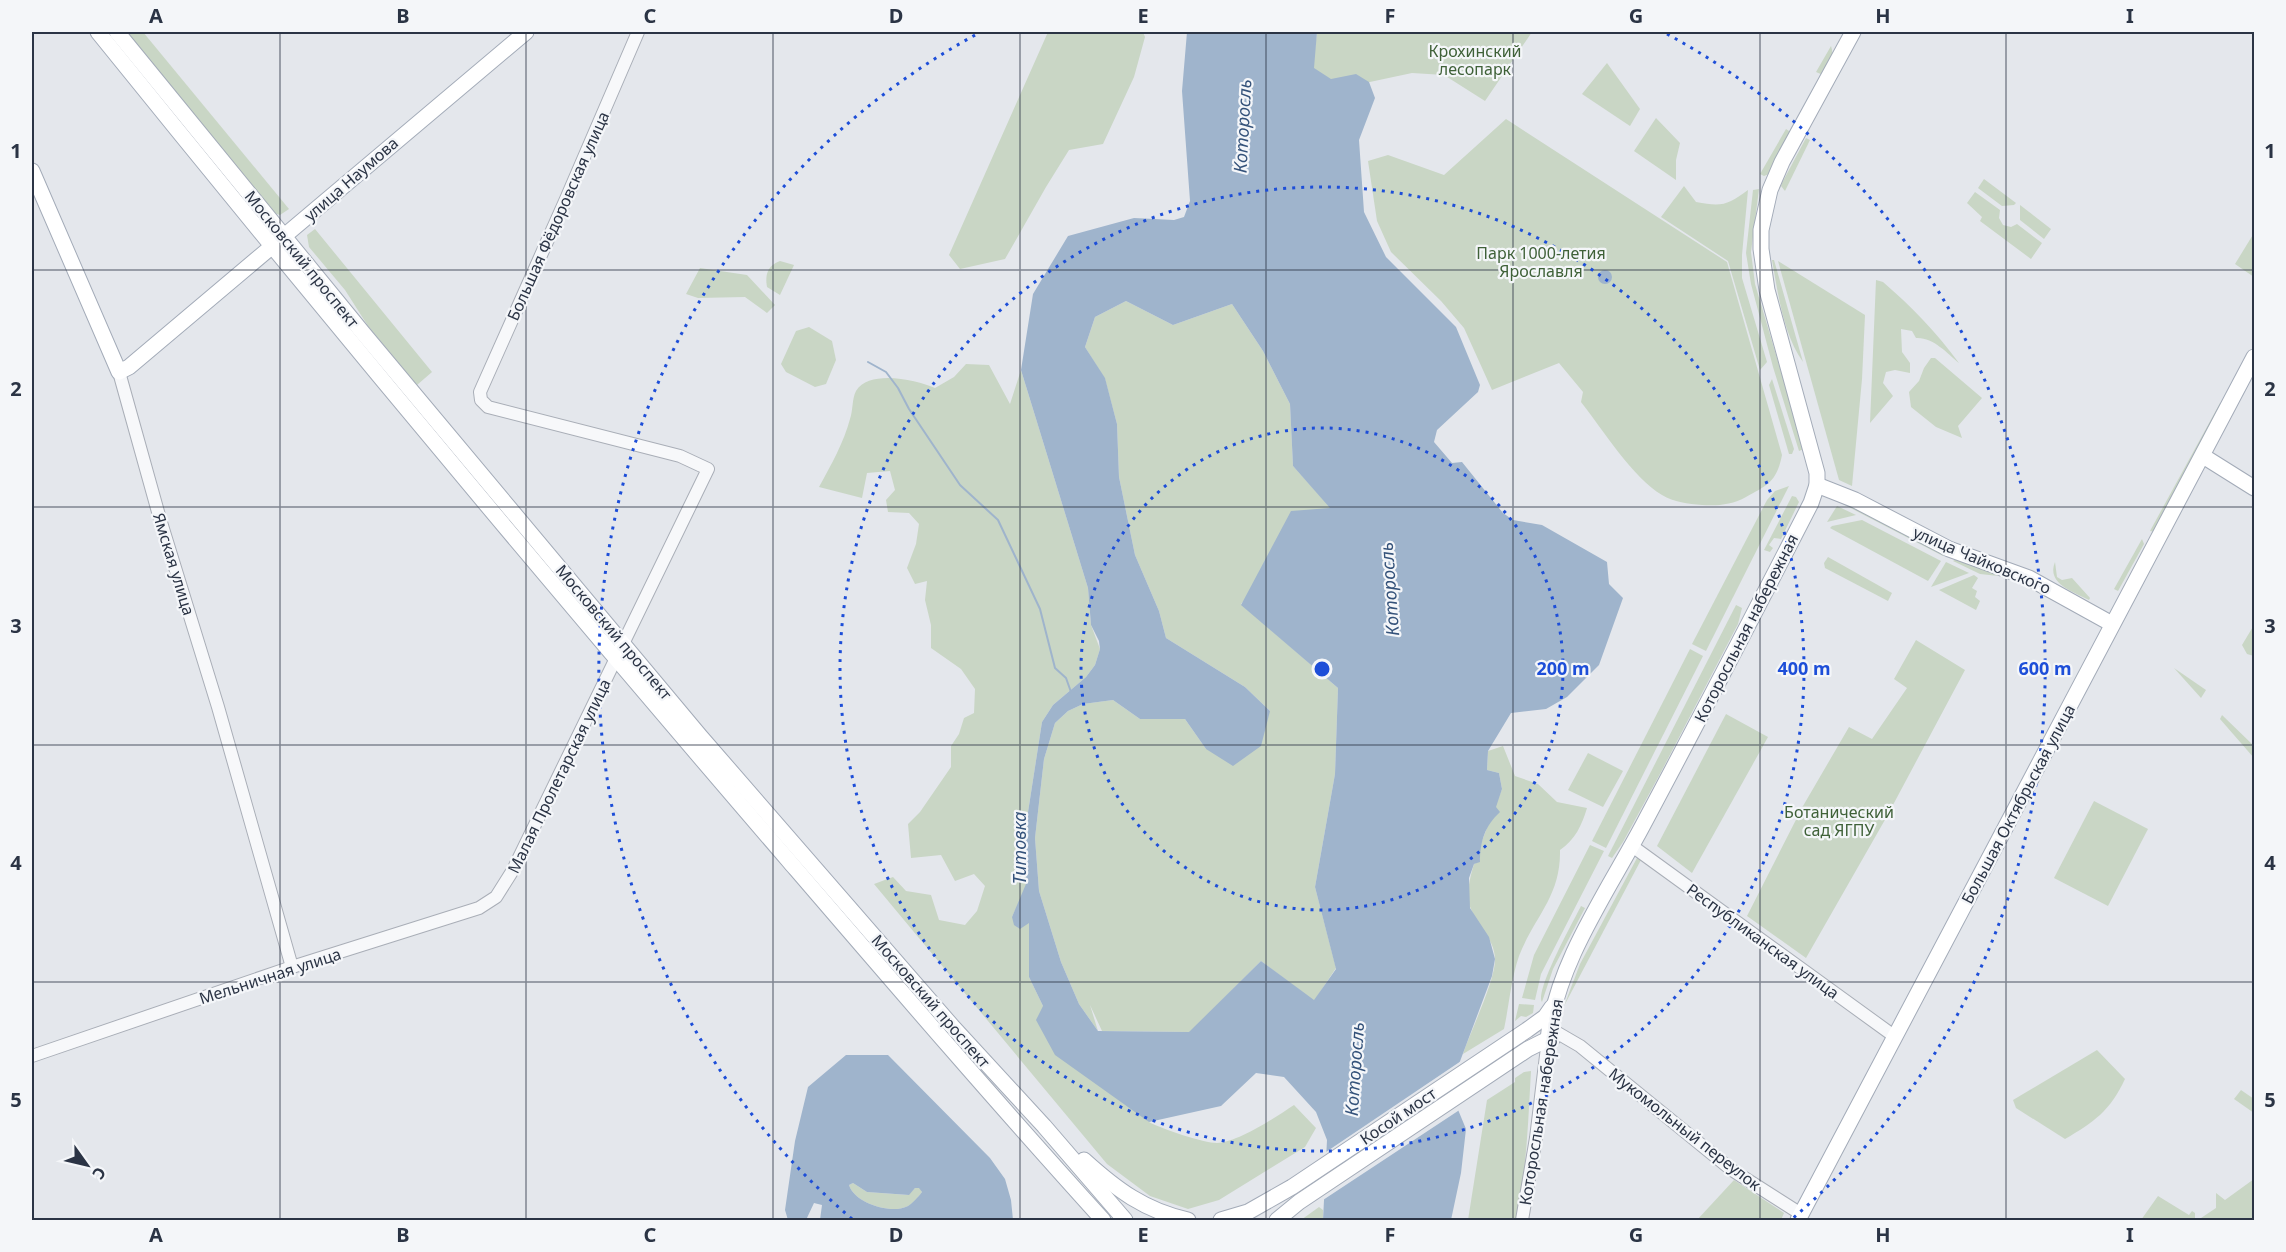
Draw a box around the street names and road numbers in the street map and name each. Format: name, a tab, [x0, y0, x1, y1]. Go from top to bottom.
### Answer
street label: Большая Фёдоровская улица	[502, 108, 614, 324]
street label: улица Наумова	[299, 132, 403, 226]
street label: Московский проспект	[240, 186, 364, 333]
street label: Ямская улица	[148, 510, 200, 618]
street label: улица Чайковского	[1910, 521, 2054, 599]
street label: Которосльная набережная	[1689, 530, 1803, 726]
street label: Московский проспект	[551, 560, 678, 705]
street label: Малая Пролетарская улица	[502, 675, 616, 877]
street label: Большая Октябрьская улица	[1956, 700, 2080, 908]
street label: Республиканская улица	[1682, 878, 1844, 1004]
street label: Московский проспект	[867, 930, 996, 1073]
street label: Мельничная улица	[196, 943, 344, 1009]
street label: Которосльная набережная	[1514, 997, 1568, 1207]
street label: Мукомольный переулок	[1604, 1063, 1766, 1196]
street label: Косой мост	[1356, 1082, 1441, 1150]

